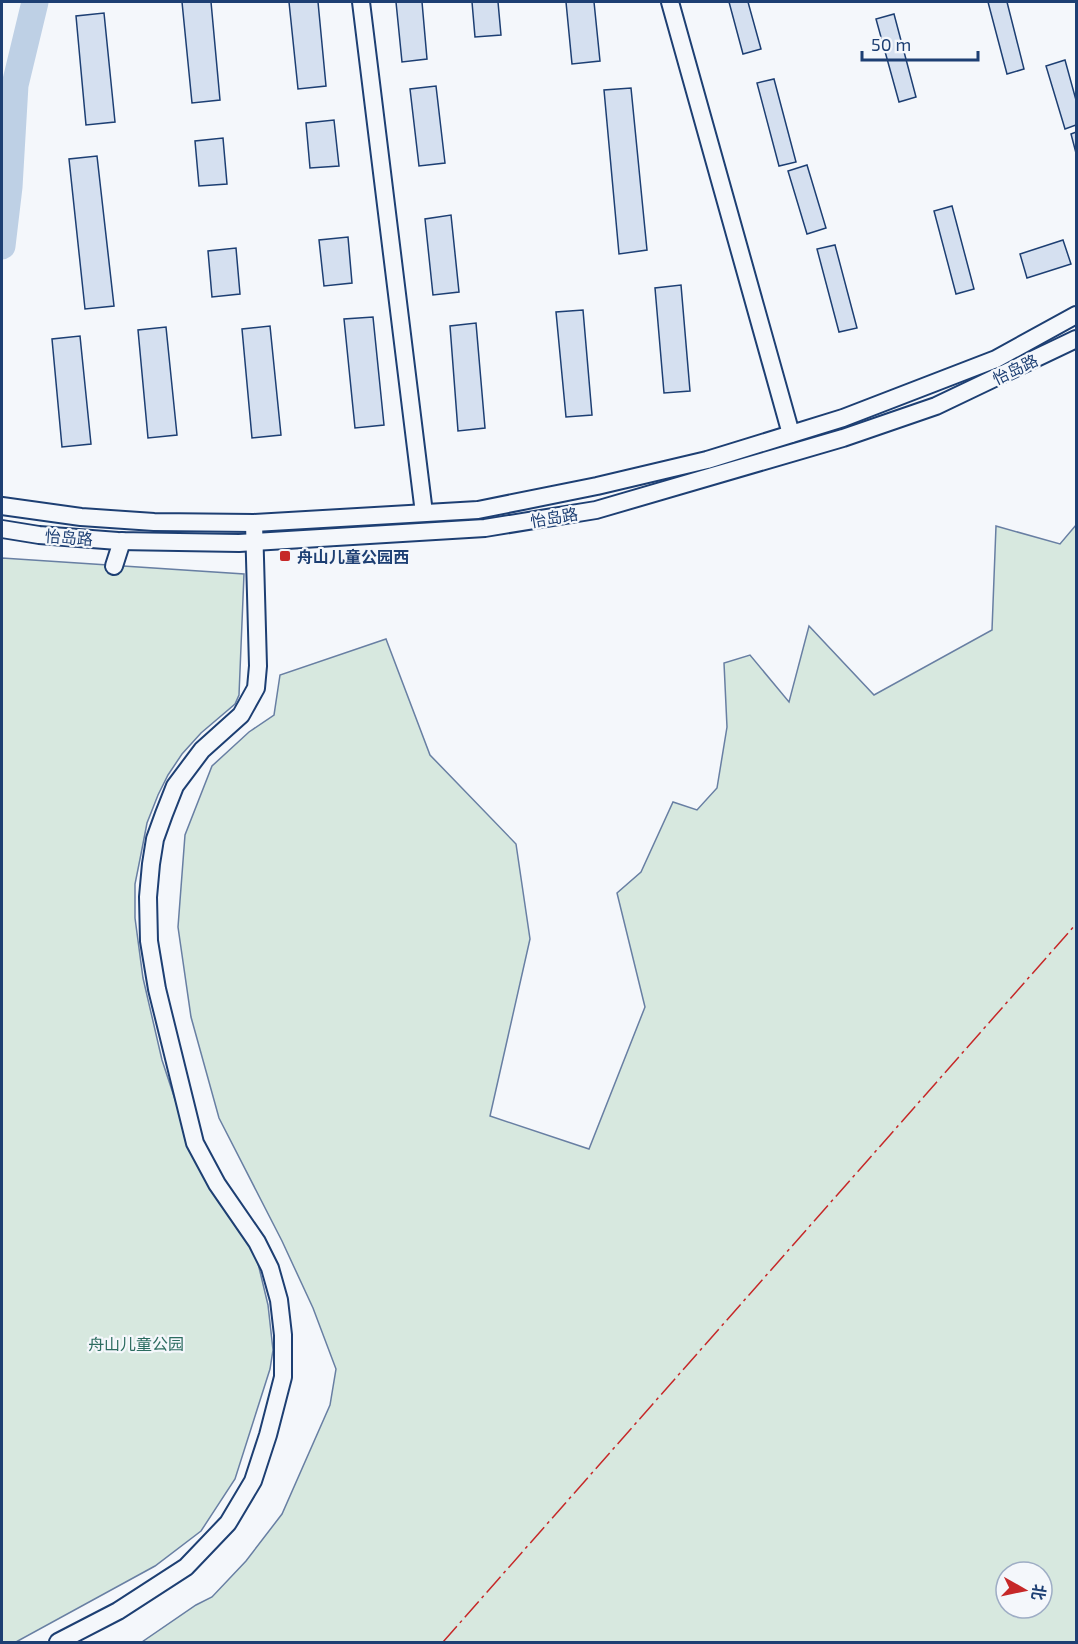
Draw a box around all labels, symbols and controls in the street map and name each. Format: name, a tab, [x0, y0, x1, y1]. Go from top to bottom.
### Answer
scale bar	[862, 24, 978, 62]
text: 50 m	[871, 33, 911, 55]
street label: 怡岛路	[989, 350, 1041, 388]
street label: 怡岛路	[529, 503, 579, 531]
street label: 怡岛路	[44, 526, 94, 548]
place label: 舟山儿童公园西	[297, 547, 409, 566]
marker: 舟山儿童公园西	[278, 549, 292, 563]
park label: 舟山儿童公园	[88, 1334, 184, 1353]
north arrow	[994, 1560, 1054, 1620]
text: 北	[1029, 1583, 1050, 1602]

